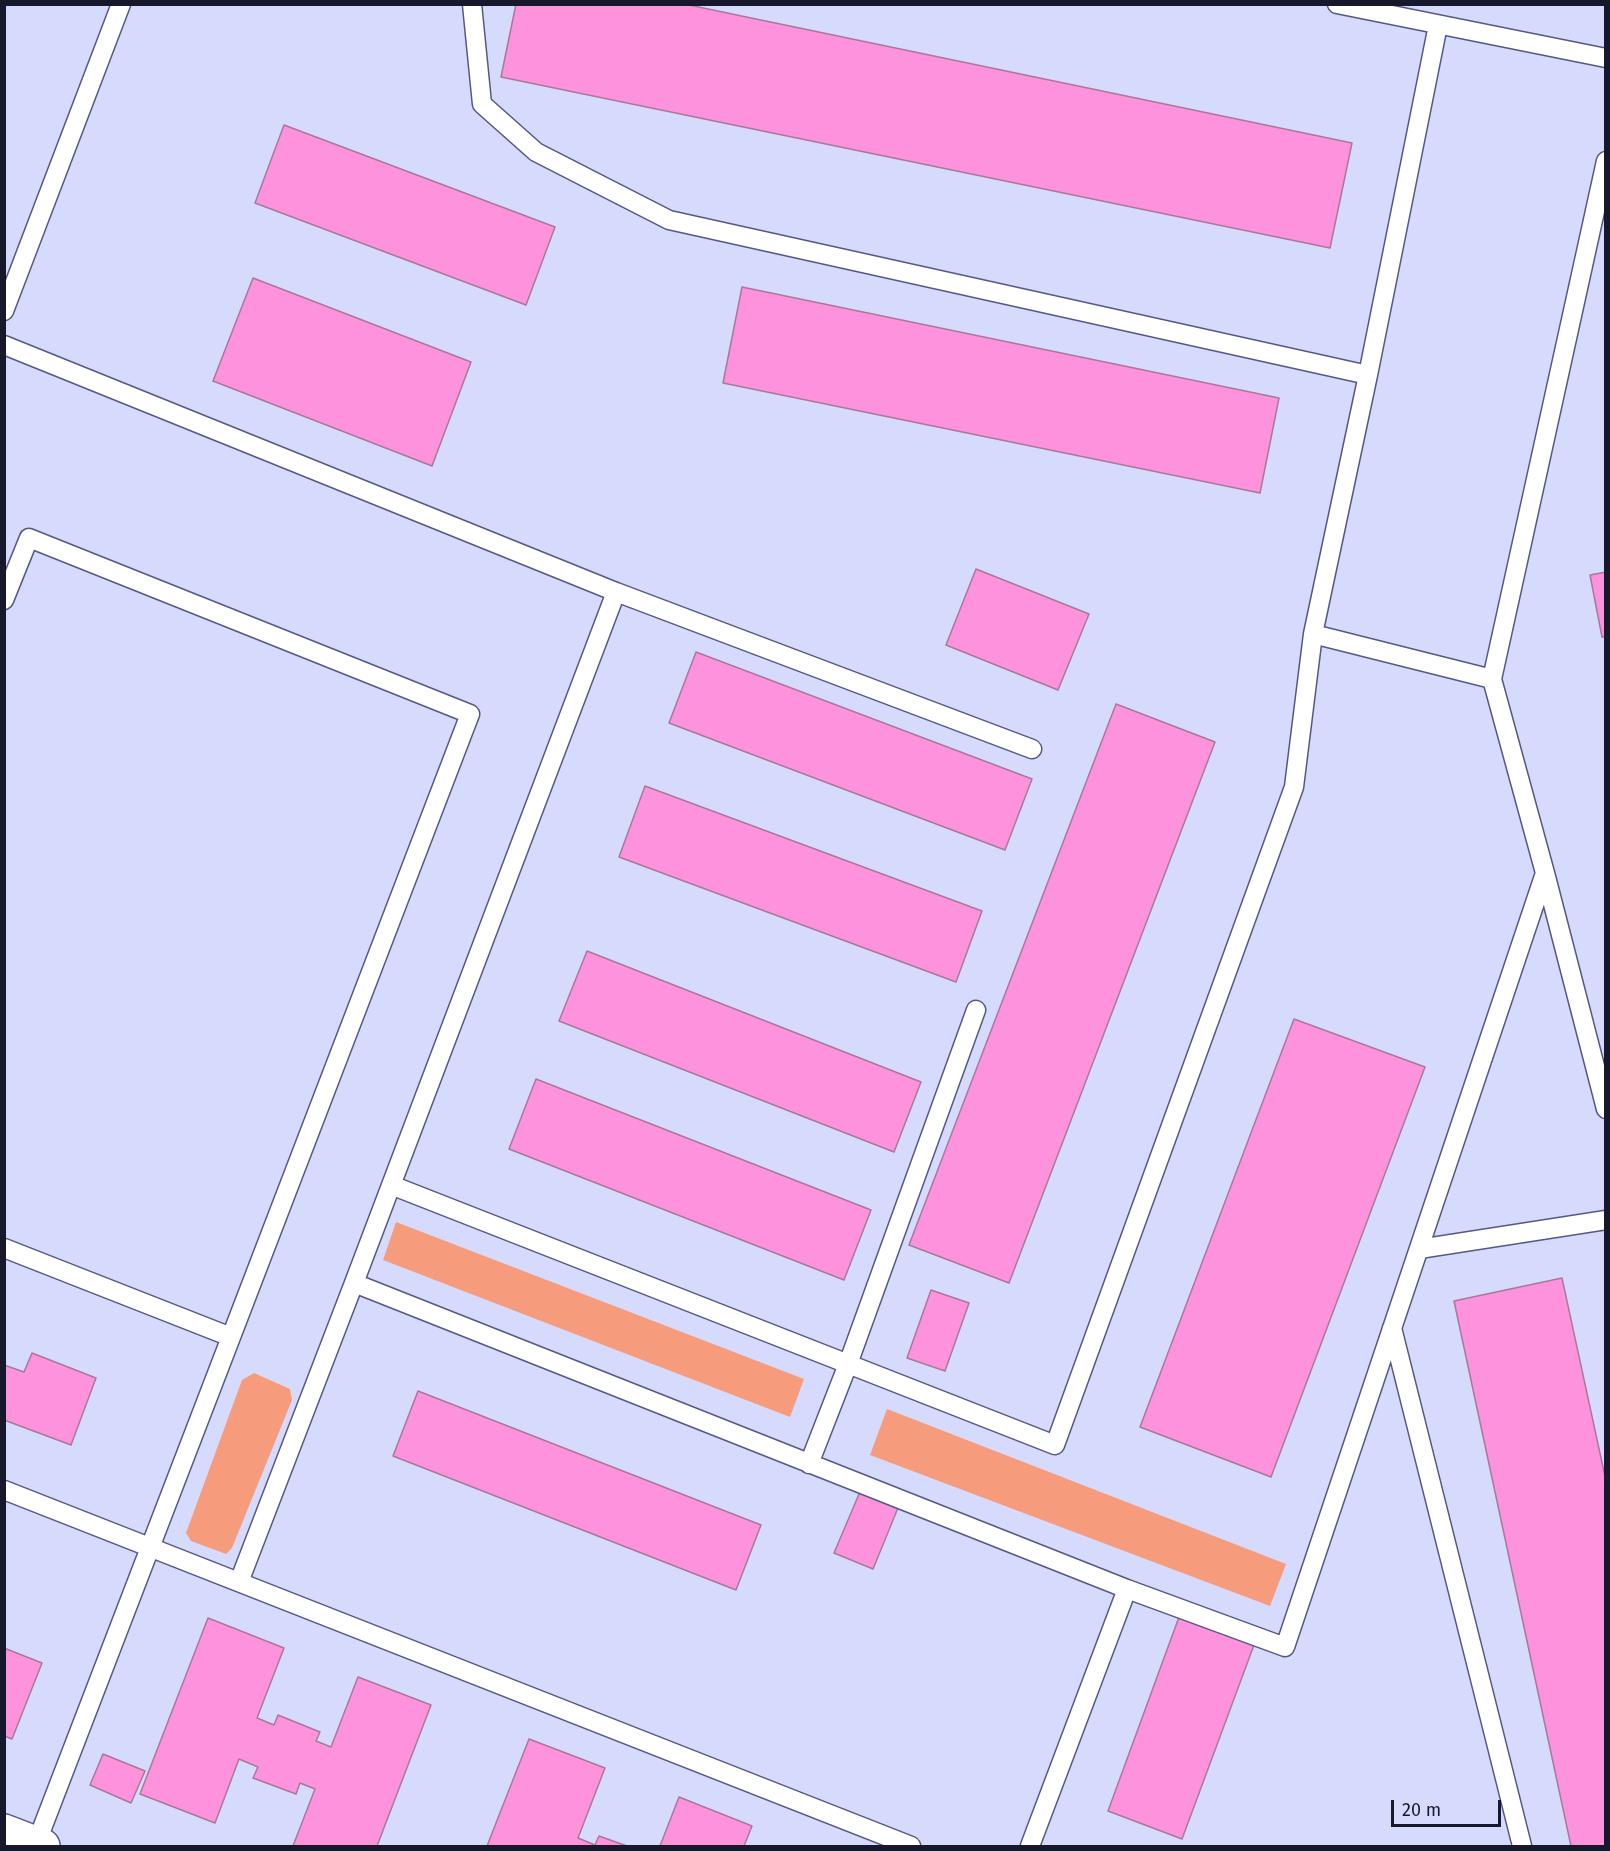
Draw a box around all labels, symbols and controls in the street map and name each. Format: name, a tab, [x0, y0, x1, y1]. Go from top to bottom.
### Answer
scale bar	[1394, 1788, 1504, 1826]
text: 20 m	[1402, 1799, 1441, 1821]

